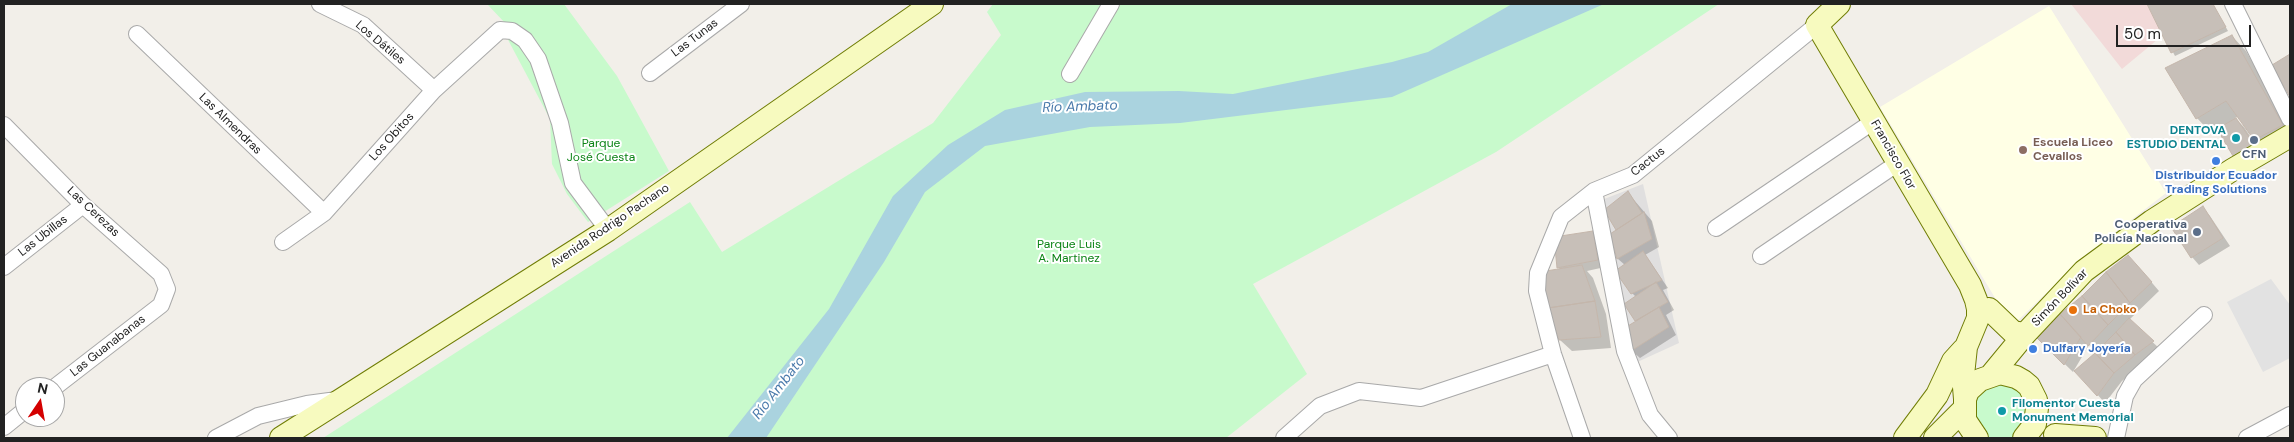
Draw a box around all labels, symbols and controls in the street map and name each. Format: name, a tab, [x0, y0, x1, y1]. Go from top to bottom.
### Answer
scale bar	[2119, 15, 2254, 47]
street label: Las Tunas	[669, 16, 721, 60]
street label: Los Dátiles	[352, 18, 408, 68]
text: 50 m	[2124, 24, 2161, 44]
street label: Las Almendras	[196, 90, 264, 158]
water label: Río Ambato	[1042, 97, 1118, 117]
street label: Los Obitos	[367, 110, 417, 164]
street label: Francisco Flor	[1867, 118, 1919, 192]
place label: DENTOVA ESTUDIO DENTAL	[2127, 124, 2226, 152]
marker: DENTOVA ESTUDIO DENTAL	[2230, 132, 2242, 144]
marker: CFN	[2248, 134, 2260, 146]
place label: Escuela Liceo Cevallos	[2033, 136, 2113, 164]
park label: Parque José Cuesta	[567, 137, 635, 165]
street label: Cactus	[1628, 144, 1668, 180]
marker: Escuela Liceo Cevallos	[2017, 144, 2029, 156]
place label: CFN	[2242, 148, 2266, 162]
marker: Distribuidor Ecuador Trading Solutions	[2210, 155, 2222, 167]
place label: Distribuidor Ecuador Trading Solutions	[2155, 169, 2277, 197]
street label: Avenida Rodrigo Pachano	[548, 181, 672, 271]
street label: Las Cerezas	[64, 184, 122, 240]
street label: Las Ubillas	[16, 212, 70, 260]
place label: Cooperativa Policía Nacional	[2094, 218, 2187, 246]
marker: Cooperativa Policía Nacional	[2191, 226, 2203, 238]
park label: Parque Luis A. Martinez	[1037, 238, 1101, 266]
street label: Simón Bolívar	[2029, 266, 2091, 330]
place label: La Choko	[2083, 303, 2137, 317]
marker: La Choko	[2067, 304, 2079, 316]
street label: Las Guanabanas	[68, 312, 148, 380]
place label: Dulfary Joyería	[2043, 342, 2131, 356]
marker: Dulfary Joyería	[2027, 343, 2039, 355]
water label: Río Ambato	[749, 353, 809, 423]
north arrow	[15, 377, 65, 427]
text: N	[36, 378, 50, 398]
place label: Filomentor Cuesta Monument Memorial	[2012, 397, 2134, 425]
marker: Filomentor Cuesta Monument Memorial	[1996, 405, 2008, 417]

